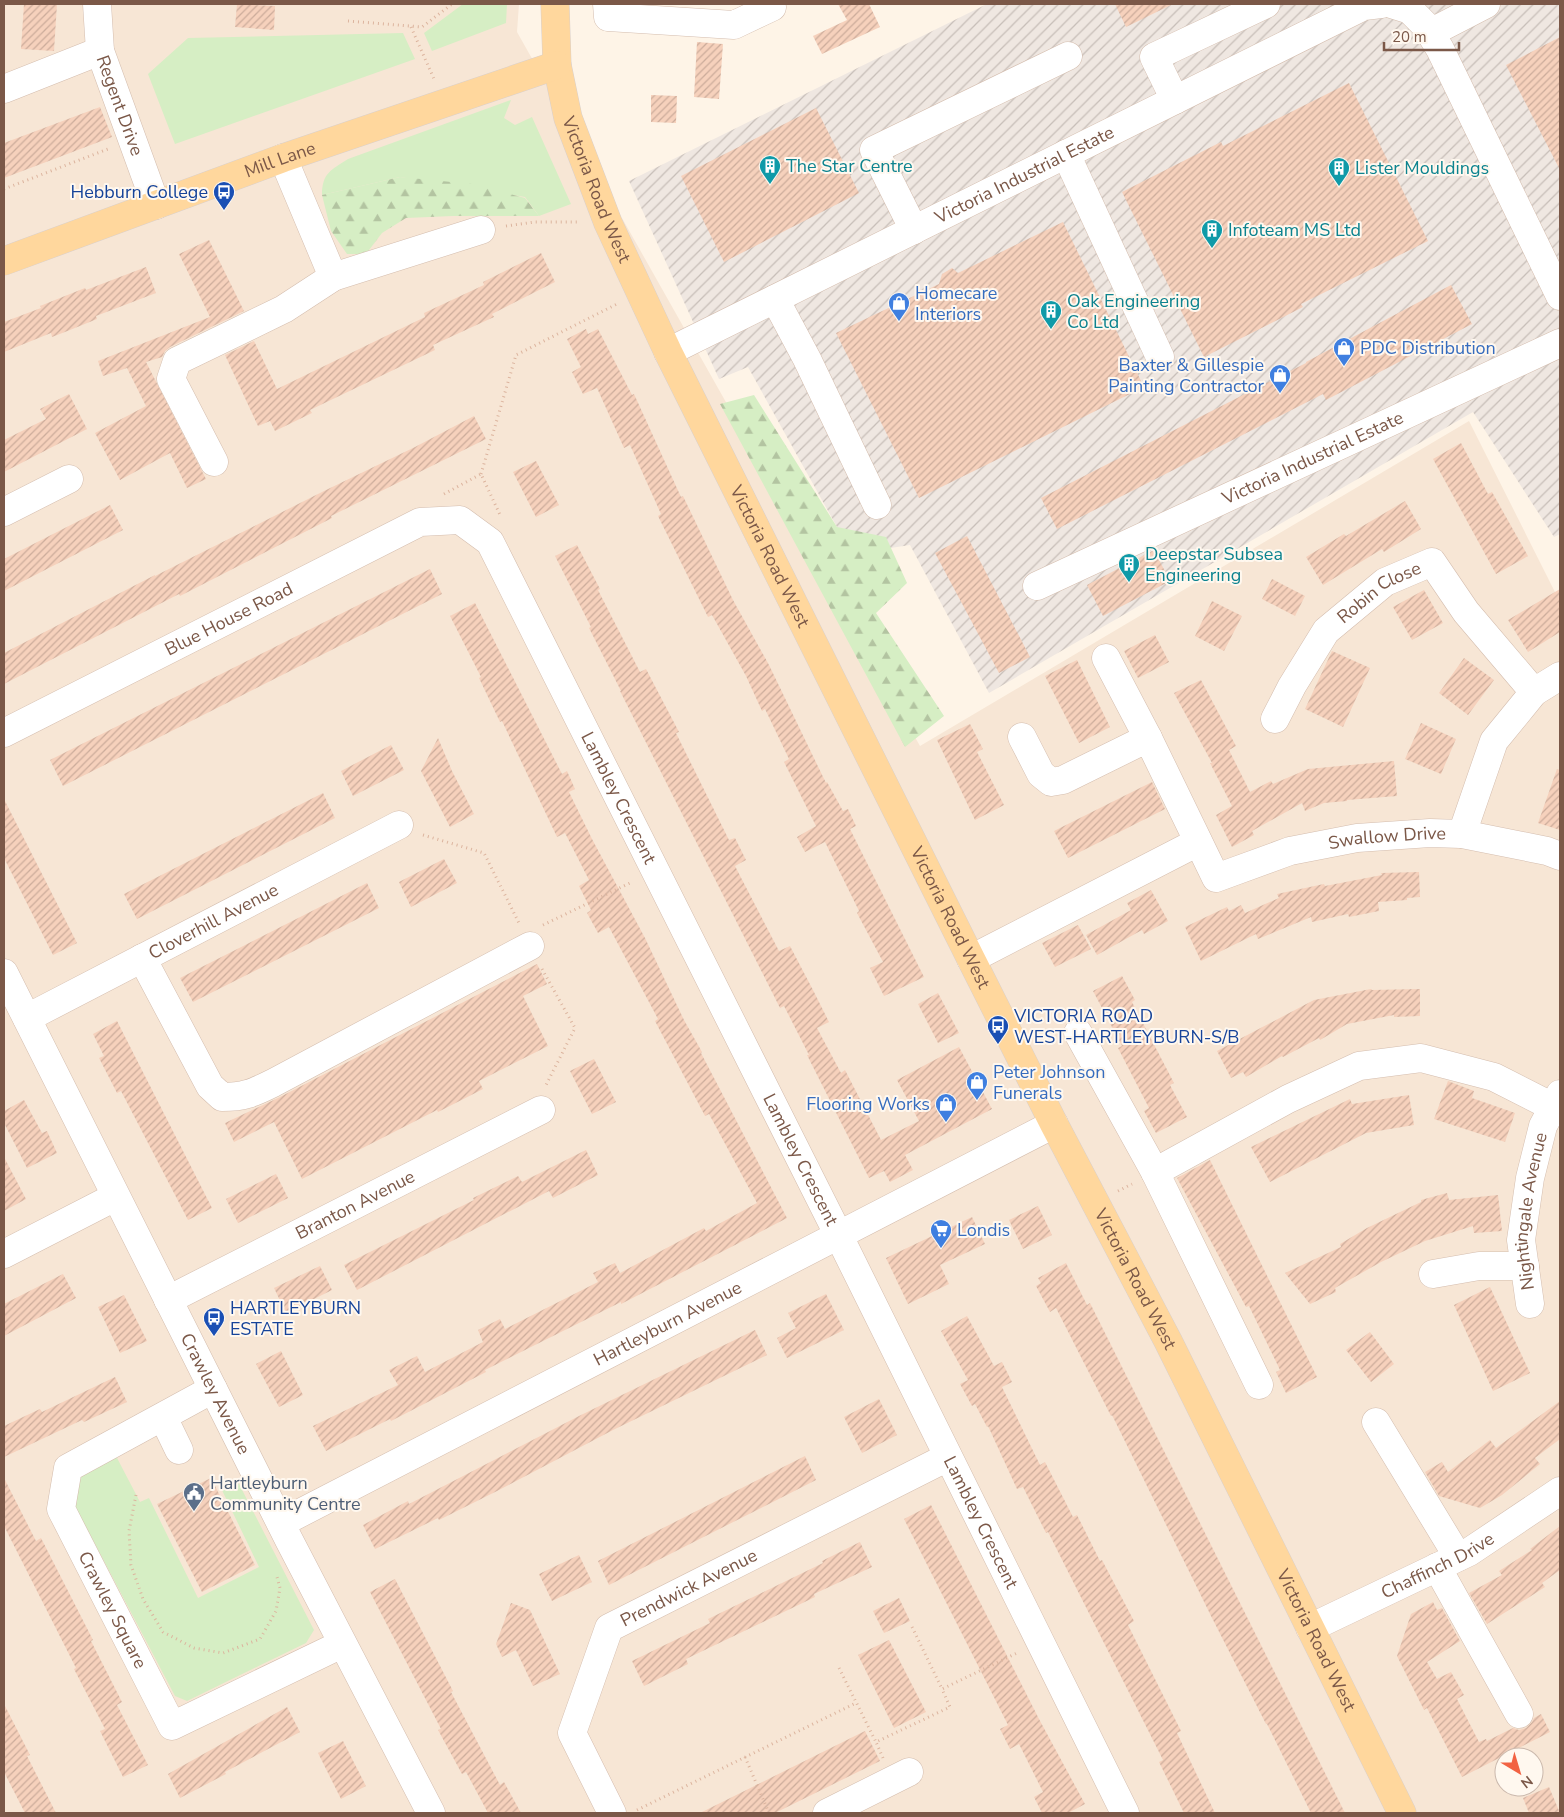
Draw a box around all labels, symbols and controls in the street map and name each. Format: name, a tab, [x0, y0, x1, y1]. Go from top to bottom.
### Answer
scale bar	[1384, 20, 1459, 52]
text: 20 m	[1392, 27, 1427, 47]
street label: Regent Drive	[90, 52, 149, 159]
street label: Victoria Road West	[556, 112, 637, 267]
street label: Victoria Industrial Estate	[930, 120, 1118, 230]
street label: Mill Lane	[241, 136, 319, 183]
building icon: The Star Centre	[758, 154, 782, 185]
place label: The Star Centre	[786, 154, 913, 178]
building icon: Lister Mouldings	[1327, 156, 1351, 187]
place label: Lister Mouldings	[1355, 156, 1489, 180]
place label: Hebburn College	[71, 180, 208, 204]
bus stop icon: Hebburn College	[212, 180, 236, 211]
building icon: Infoteam MS Ltd	[1200, 218, 1224, 249]
place label: Infoteam MS Ltd	[1228, 218, 1361, 242]
place label: Homecare Interiors	[915, 281, 997, 326]
place label: Oak Engineering Co Ltd	[1067, 289, 1200, 334]
shop icon: Homecare Interiors	[887, 291, 911, 322]
building icon: Oak Engineering Co Ltd	[1039, 299, 1063, 330]
shop icon: PDC Distribution	[1332, 336, 1356, 367]
place label: PDC Distribution	[1360, 336, 1496, 360]
place label: Baxter & Gillespie Painting Contractor	[1108, 353, 1265, 398]
shop icon: Baxter & Gillespie Painting Contractor	[1268, 363, 1292, 394]
street label: Victoria Industrial Estate	[1217, 405, 1407, 511]
street label: Victoria Road West	[724, 480, 816, 632]
place label: Deepstar Subsea Engineering	[1145, 542, 1283, 587]
building icon: Deepstar Subsea Engineering	[1117, 552, 1141, 583]
street label: Robin Close	[1332, 556, 1425, 629]
street label: Blue House Road	[161, 577, 297, 661]
street label: Lambley Crescent	[575, 728, 662, 868]
street label: Swallow Drive	[1326, 821, 1446, 855]
street label: Victoria Road West	[904, 842, 996, 993]
street label: Cloverhill Avenue	[144, 878, 283, 965]
place label: VICTORIA ROAD WEST-HARTLEYBURN-S/B	[1013, 1004, 1239, 1049]
bus stop icon: VICTORIA ROAD WEST-HARTLEYBURN-S/B	[986, 1014, 1010, 1045]
place label: Peter Johnson Funerals	[993, 1060, 1106, 1105]
shop icon: Peter Johnson Funerals	[965, 1070, 989, 1101]
street label: Lambley Crescent	[757, 1089, 844, 1230]
place label: Flooring Works	[806, 1092, 930, 1116]
shop icon: Flooring Works	[934, 1092, 958, 1123]
street label: Nightingale Avenue	[1509, 1130, 1553, 1292]
street label: Branton Avenue	[291, 1164, 419, 1245]
street label: Victoria Road West	[1088, 1204, 1183, 1354]
supermarket icon: Londis	[929, 1218, 953, 1249]
place label: Londis	[957, 1218, 1010, 1242]
street label: Hartleyburn Avenue	[589, 1275, 746, 1372]
place label: HARTLEYBURN ESTATE	[230, 1296, 361, 1341]
bus stop icon: HARTLEYBURN ESTATE	[202, 1306, 226, 1337]
street label: Crawley Avenue	[175, 1329, 256, 1459]
street label: Lambley Crescent	[938, 1452, 1024, 1593]
place label: Hartleyburn Community Centre	[210, 1471, 361, 1516]
public building icon: Hartleyburn Community Centre	[182, 1481, 206, 1512]
street label: Chaffinch Drive	[1377, 1527, 1499, 1604]
street label: Prendwick Avenue	[616, 1543, 761, 1632]
street label: Crawley Square	[73, 1547, 153, 1673]
street label: Victoria Road West	[1271, 1564, 1362, 1716]
north arrow	[1494, 1747, 1544, 1797]
text: N	[1517, 1771, 1537, 1793]

